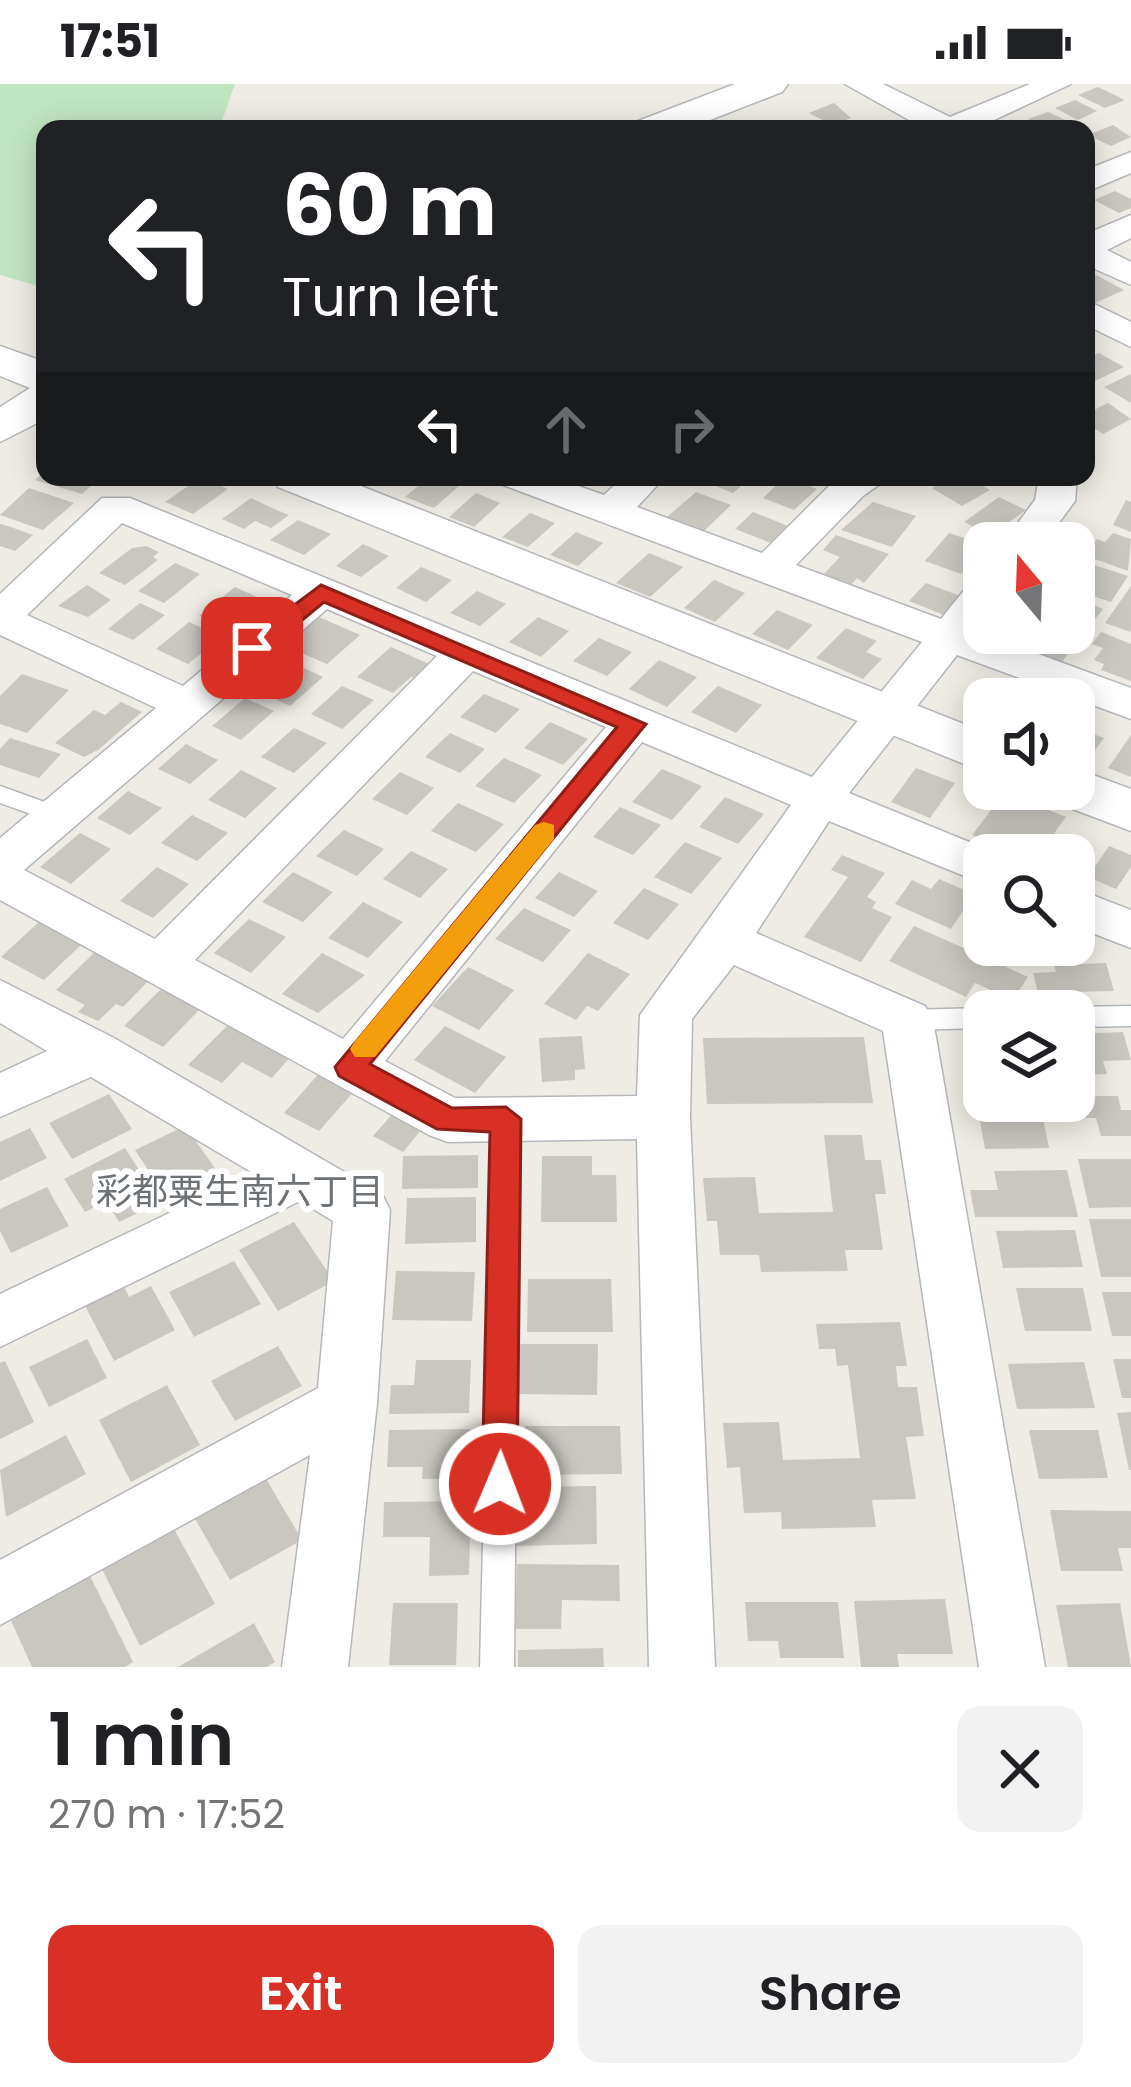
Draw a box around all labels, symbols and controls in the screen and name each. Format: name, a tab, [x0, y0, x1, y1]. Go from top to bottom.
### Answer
text: 17:51	[60, 10, 160, 73]
text: 60 m	[282, 147, 497, 264]
icon: left	[84, 168, 240, 324]
text: Turn left	[282, 259, 499, 335]
icon: left	[407, 396, 473, 462]
icon: ahead	[533, 396, 599, 462]
icon: right	[659, 396, 725, 462]
north arrow	[963, 522, 1095, 654]
map controls	[963, 522, 1095, 1122]
pin	[201, 597, 303, 699]
icon: arrive	[219, 615, 285, 681]
button: sound	[963, 678, 1095, 810]
button: search	[963, 834, 1095, 966]
button: layers	[963, 990, 1095, 1122]
district label: 彩都粟生南六丁目	[96, 1166, 384, 1217]
position arrow	[437, 1421, 563, 1547]
text: 1 min	[48, 1689, 234, 1790]
button: close	[957, 1706, 1083, 1832]
text: 270 m · 17:52	[48, 1787, 285, 1842]
button: Exit	[48, 1925, 554, 2063]
button: Share	[578, 1925, 1083, 2063]

